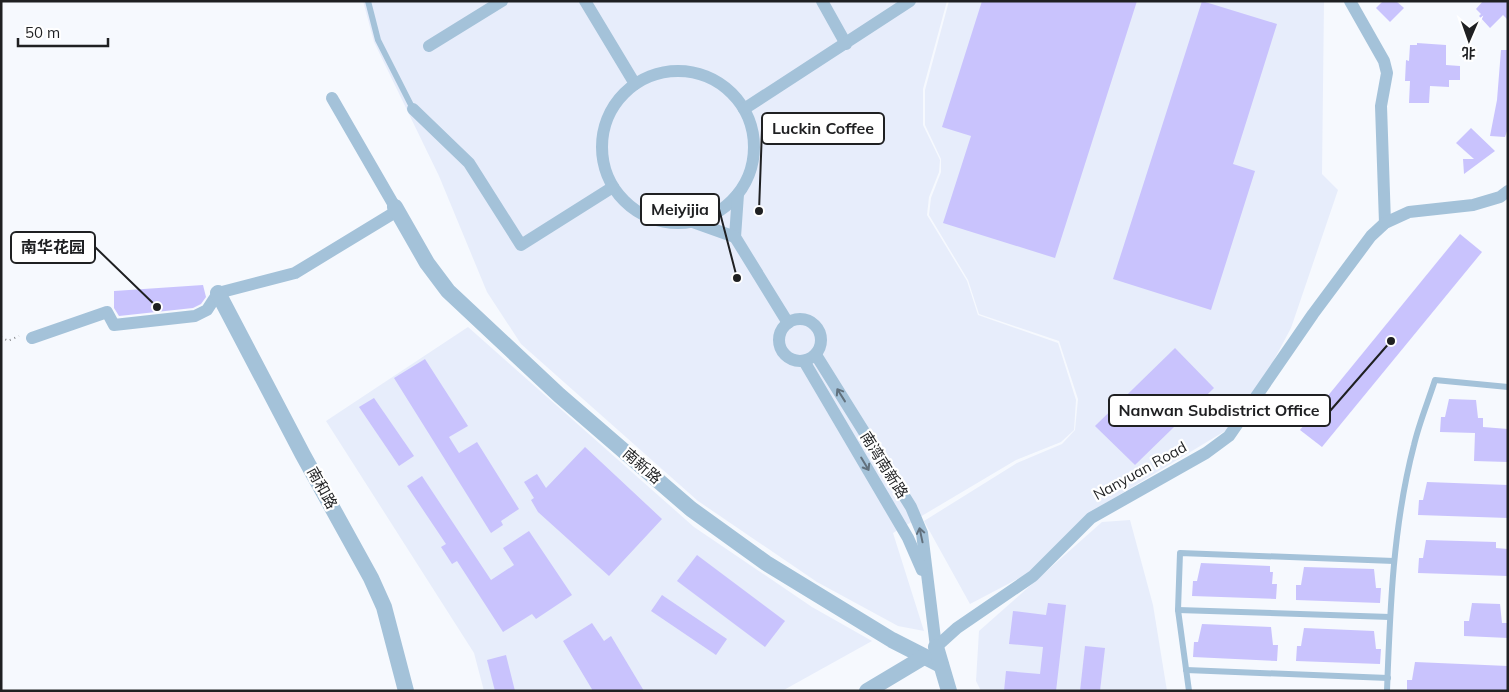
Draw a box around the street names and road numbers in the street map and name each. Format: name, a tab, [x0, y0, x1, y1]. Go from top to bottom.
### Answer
street label: 南湾南新路	[856, 428, 912, 502]
street label: Nanyuan Road	[1090, 437, 1190, 504]
street label: 南新路	[619, 444, 666, 488]
street label: 南和路	[303, 463, 342, 512]

